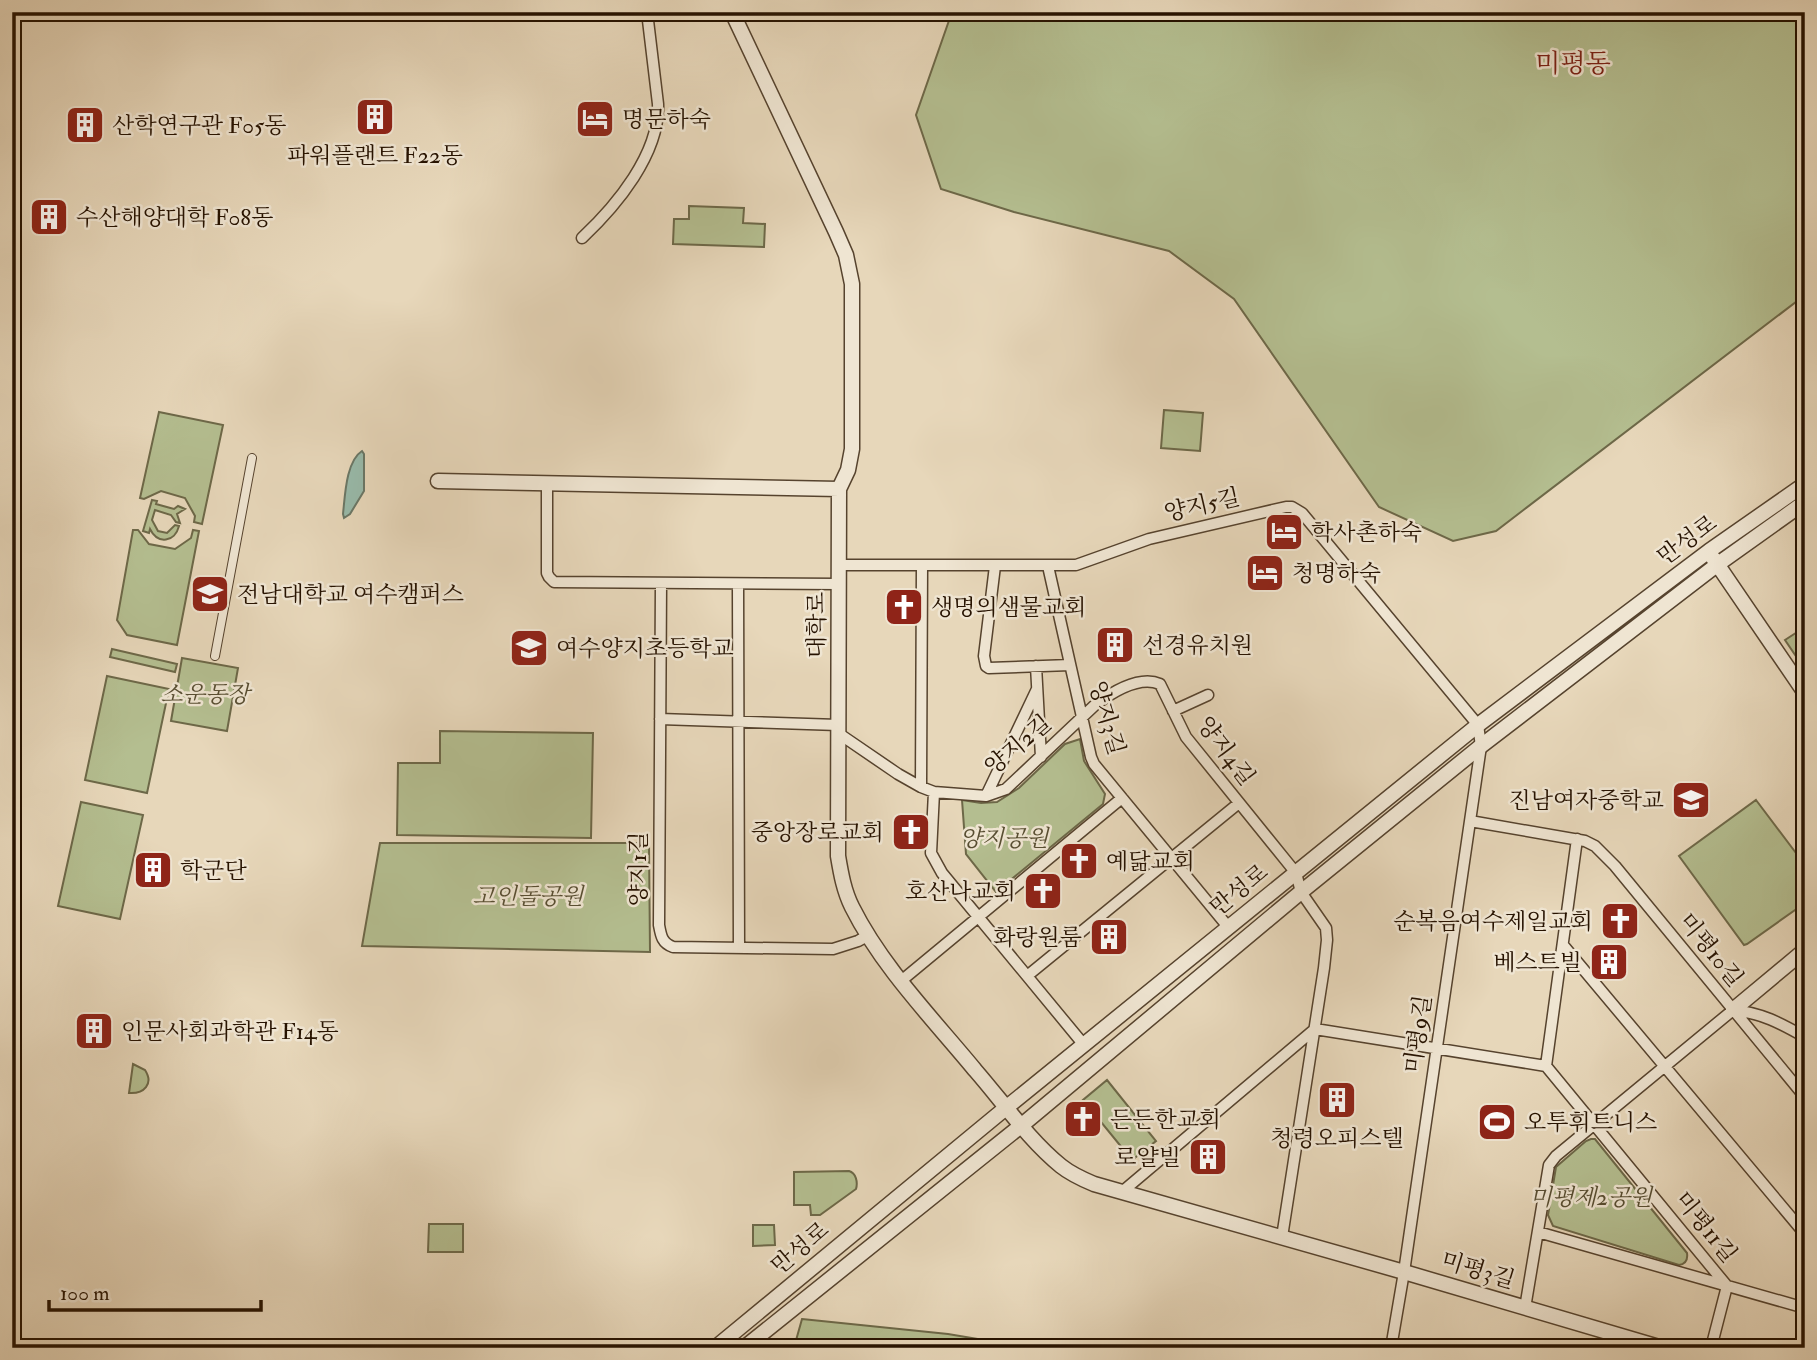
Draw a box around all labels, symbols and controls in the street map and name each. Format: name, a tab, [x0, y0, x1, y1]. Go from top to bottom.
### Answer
district label: 미평동	[1535, 48, 1611, 80]
building icon: 파워플랜트 F22동	[354, 96, 396, 138]
hotel icon: 명문하숙	[574, 98, 616, 140]
building icon: 산학연구관 F05동	[64, 104, 106, 146]
place label: 명문하숙	[622, 105, 711, 134]
place label: 산학연구관 F05동	[112, 111, 286, 140]
place label: 파워플랜트 F22동	[287, 141, 463, 170]
building icon: 수산해양대학 F08동	[28, 196, 70, 238]
place label: 수산해양대학 F08동	[76, 203, 273, 232]
street label: 양지5길	[1161, 482, 1243, 528]
street label: 만성로	[1652, 509, 1722, 571]
hotel icon: 학사촌하숙	[1263, 511, 1305, 553]
place label: 학사촌하숙	[1311, 518, 1422, 547]
hotel icon: 청명하숙	[1244, 552, 1286, 594]
place label: 청명하숙	[1292, 559, 1381, 588]
school or university icon: 전남대학교 여수캠퍼스	[189, 573, 231, 615]
place label: 전남대학교 여수캠퍼스	[237, 580, 464, 609]
church icon: 생명의샘물교회	[883, 586, 925, 628]
street label: 대학로	[802, 592, 831, 658]
place label: 생명의샘물교회	[931, 593, 1087, 622]
building icon: 선경유치원	[1094, 624, 1136, 666]
school or university icon: 여수양지초등학교	[508, 627, 550, 669]
place label: 선경유치원	[1142, 631, 1253, 660]
place label: 여수양지초등학교	[556, 634, 734, 663]
street label: 양지3길	[1083, 678, 1131, 758]
park label: 소운동장	[161, 680, 253, 709]
street label: 양지2길	[979, 709, 1057, 781]
street label: 양지4길	[1191, 711, 1261, 791]
school or university icon: 진남여자중학교	[1670, 779, 1712, 821]
place label: 진남여자중학교	[1508, 786, 1664, 815]
church icon: 중앙장로교회	[890, 811, 932, 853]
place label: 중앙장로교회	[751, 818, 884, 847]
park label: 양지공원	[960, 824, 1050, 853]
street label: 양지1길	[624, 832, 653, 906]
church icon: 예닮교회	[1058, 840, 1100, 882]
place label: 예닮교회	[1106, 847, 1195, 876]
building icon: 학군단	[132, 849, 174, 891]
place label: 학군단	[180, 856, 247, 885]
street label: 만성로	[1204, 858, 1274, 922]
church icon: 호산나교회	[1022, 870, 1064, 912]
place label: 호산나교회	[905, 877, 1016, 906]
park label: 고인돌공원	[472, 882, 585, 911]
church icon: 순복음여수제일교회	[1599, 900, 1641, 942]
place label: 순복음여수제일교회	[1393, 907, 1593, 936]
street label: 미평10길	[1673, 907, 1749, 993]
building icon: 화랑원룸	[1088, 916, 1130, 958]
place label: 화랑원룸	[993, 923, 1082, 952]
building icon: 베스트빌	[1588, 941, 1630, 983]
place label: 베스트빌	[1493, 948, 1582, 977]
street label: 미평9길	[1398, 993, 1438, 1075]
building icon: 인문사회과학관 F14동	[73, 1010, 115, 1052]
place label: 인문사회과학관 F14동	[121, 1017, 339, 1046]
building icon: 청령오피스텔	[1316, 1079, 1358, 1121]
church icon: 든든한교회	[1062, 1098, 1104, 1140]
sports icon: 오투휘트니스	[1476, 1101, 1518, 1143]
place label: 든든한교회	[1110, 1105, 1221, 1134]
place label: 오투휘트니스	[1524, 1108, 1657, 1137]
place label: 청령오피스텔	[1270, 1124, 1404, 1153]
building icon: 로얄빌	[1187, 1136, 1229, 1178]
place label: 로얄빌	[1114, 1143, 1181, 1172]
park label: 미평제2공원	[1530, 1183, 1654, 1212]
street label: 미평11길	[1669, 1186, 1743, 1268]
street label: 만성로	[765, 1215, 835, 1281]
street label: 미평3길	[1438, 1245, 1518, 1295]
scale bar	[49, 1269, 261, 1313]
text: 100 m	[60, 1280, 110, 1307]

